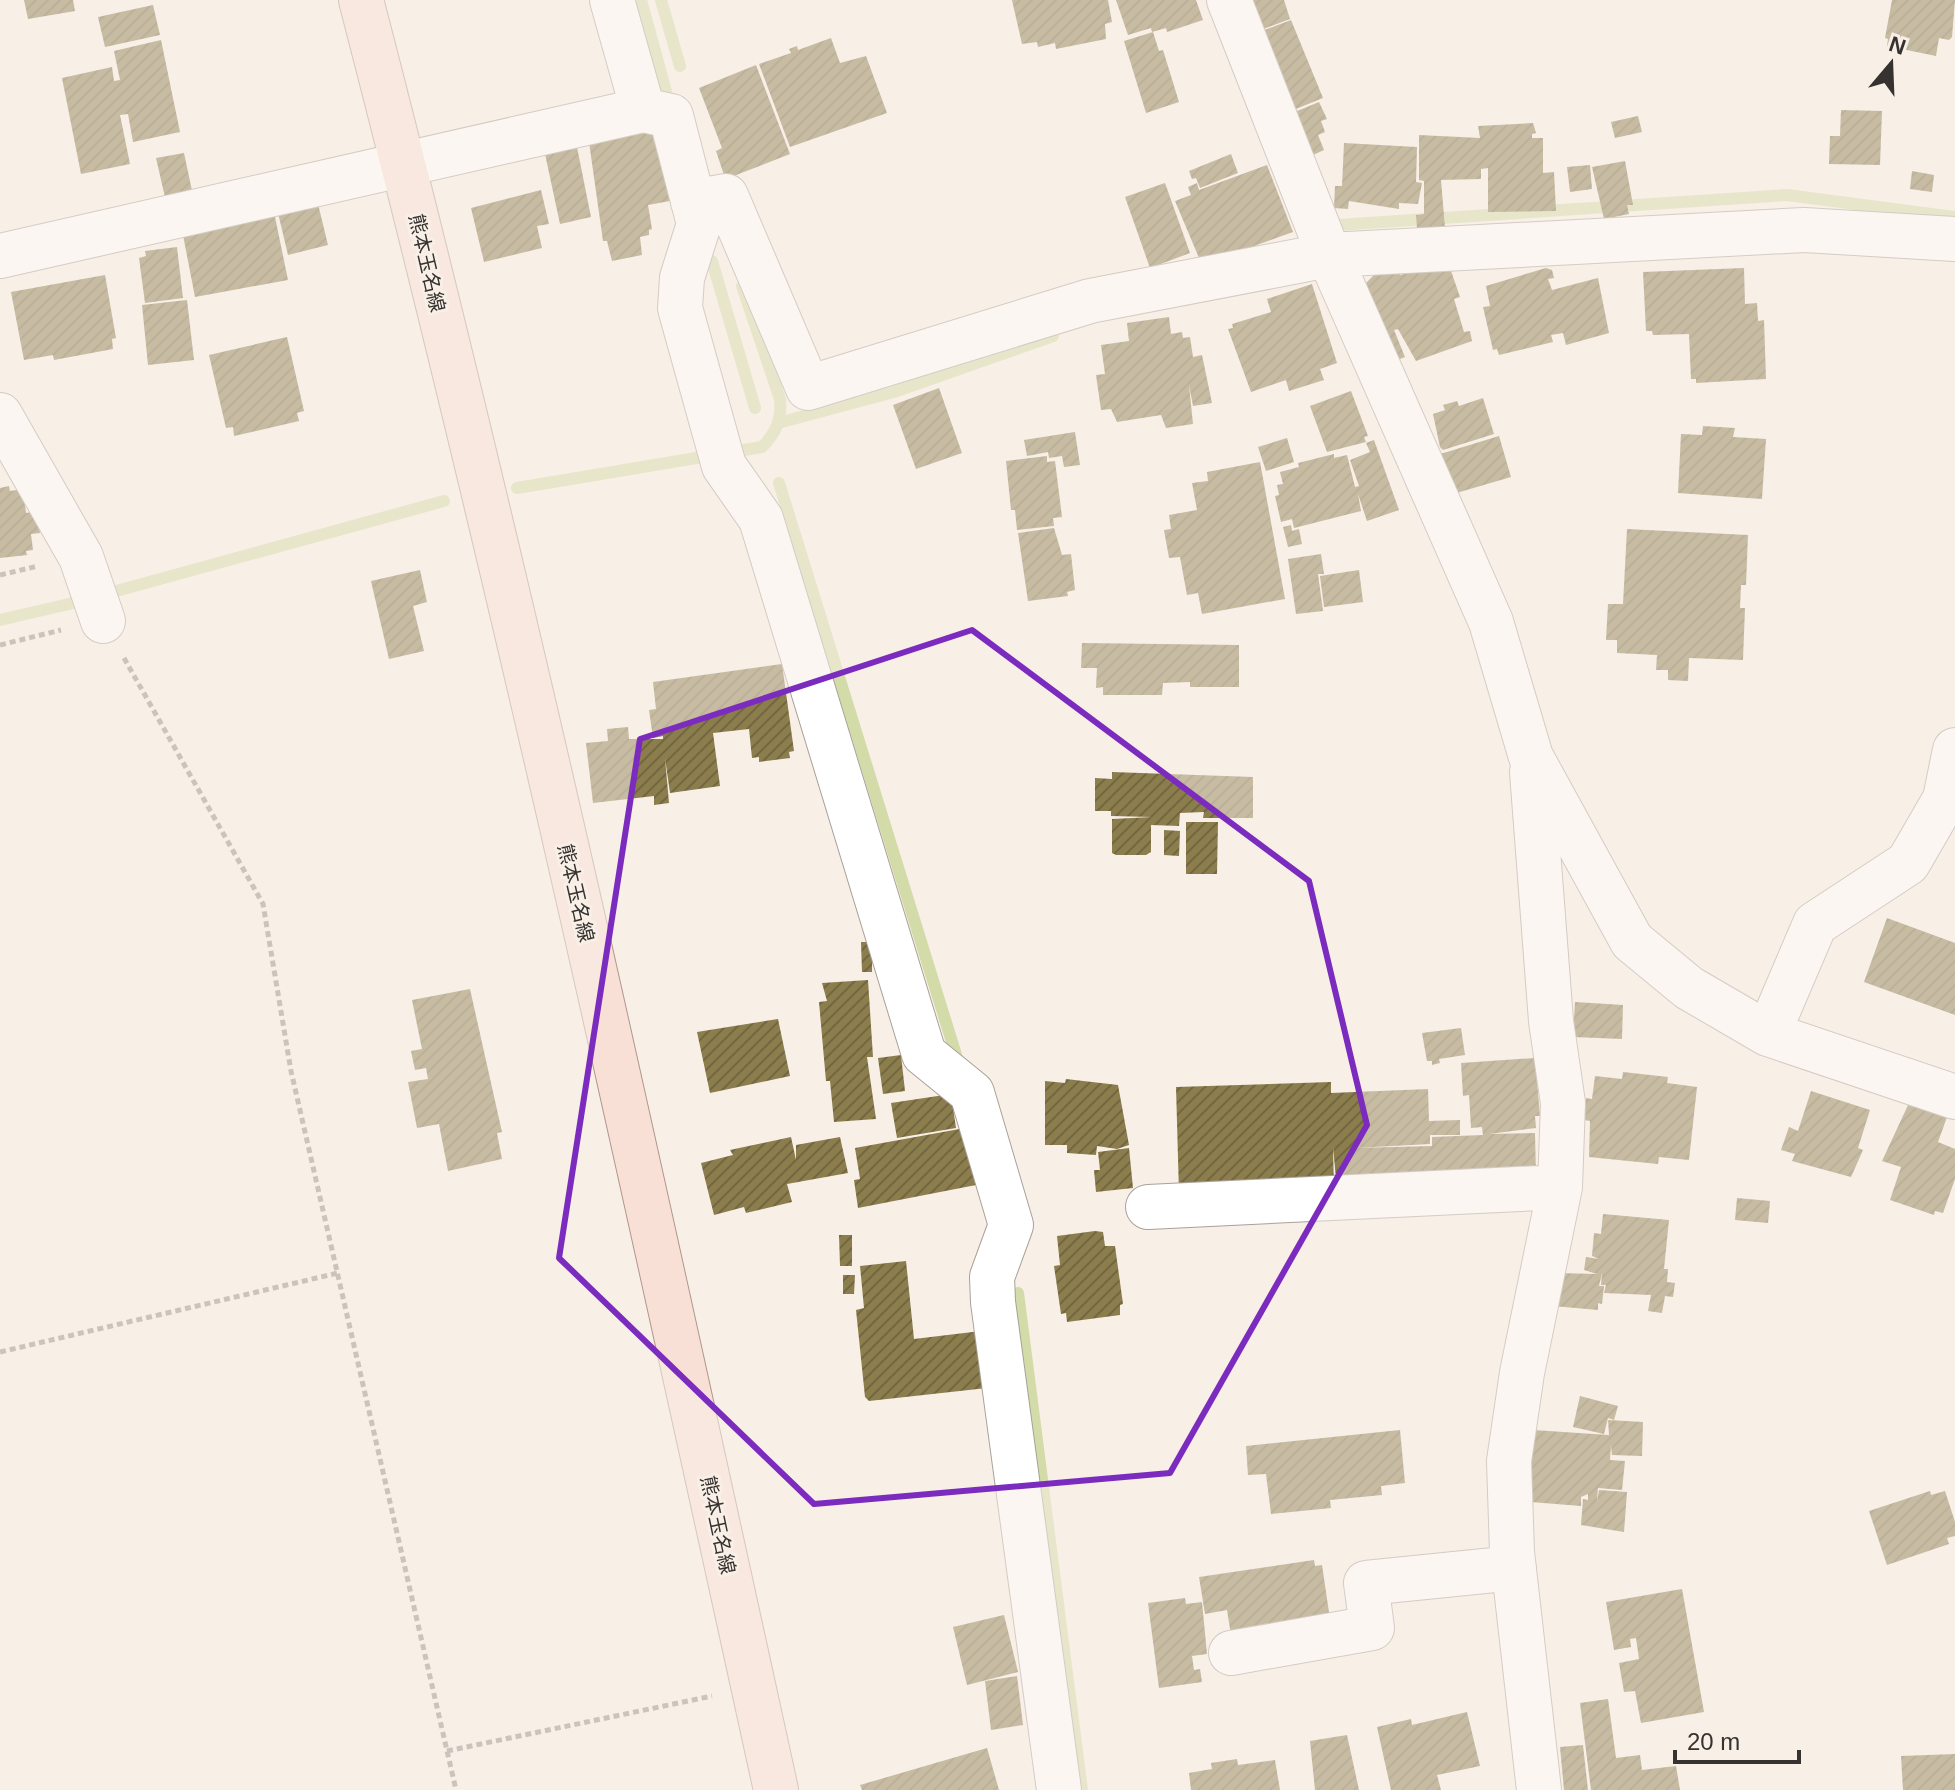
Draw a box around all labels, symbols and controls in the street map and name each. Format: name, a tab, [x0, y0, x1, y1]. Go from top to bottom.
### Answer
north arrow	[1851, 24, 1931, 104]
text: N	[1886, 31, 1909, 60]
street label: 熊本玉名線	[405, 212, 449, 314]
street label: 熊本玉名線	[554, 842, 598, 944]
street label: 熊本玉名線	[697, 1474, 739, 1576]
scale bar	[1675, 1714, 1799, 1764]
text: 20 m	[1687, 1728, 1740, 1755]

